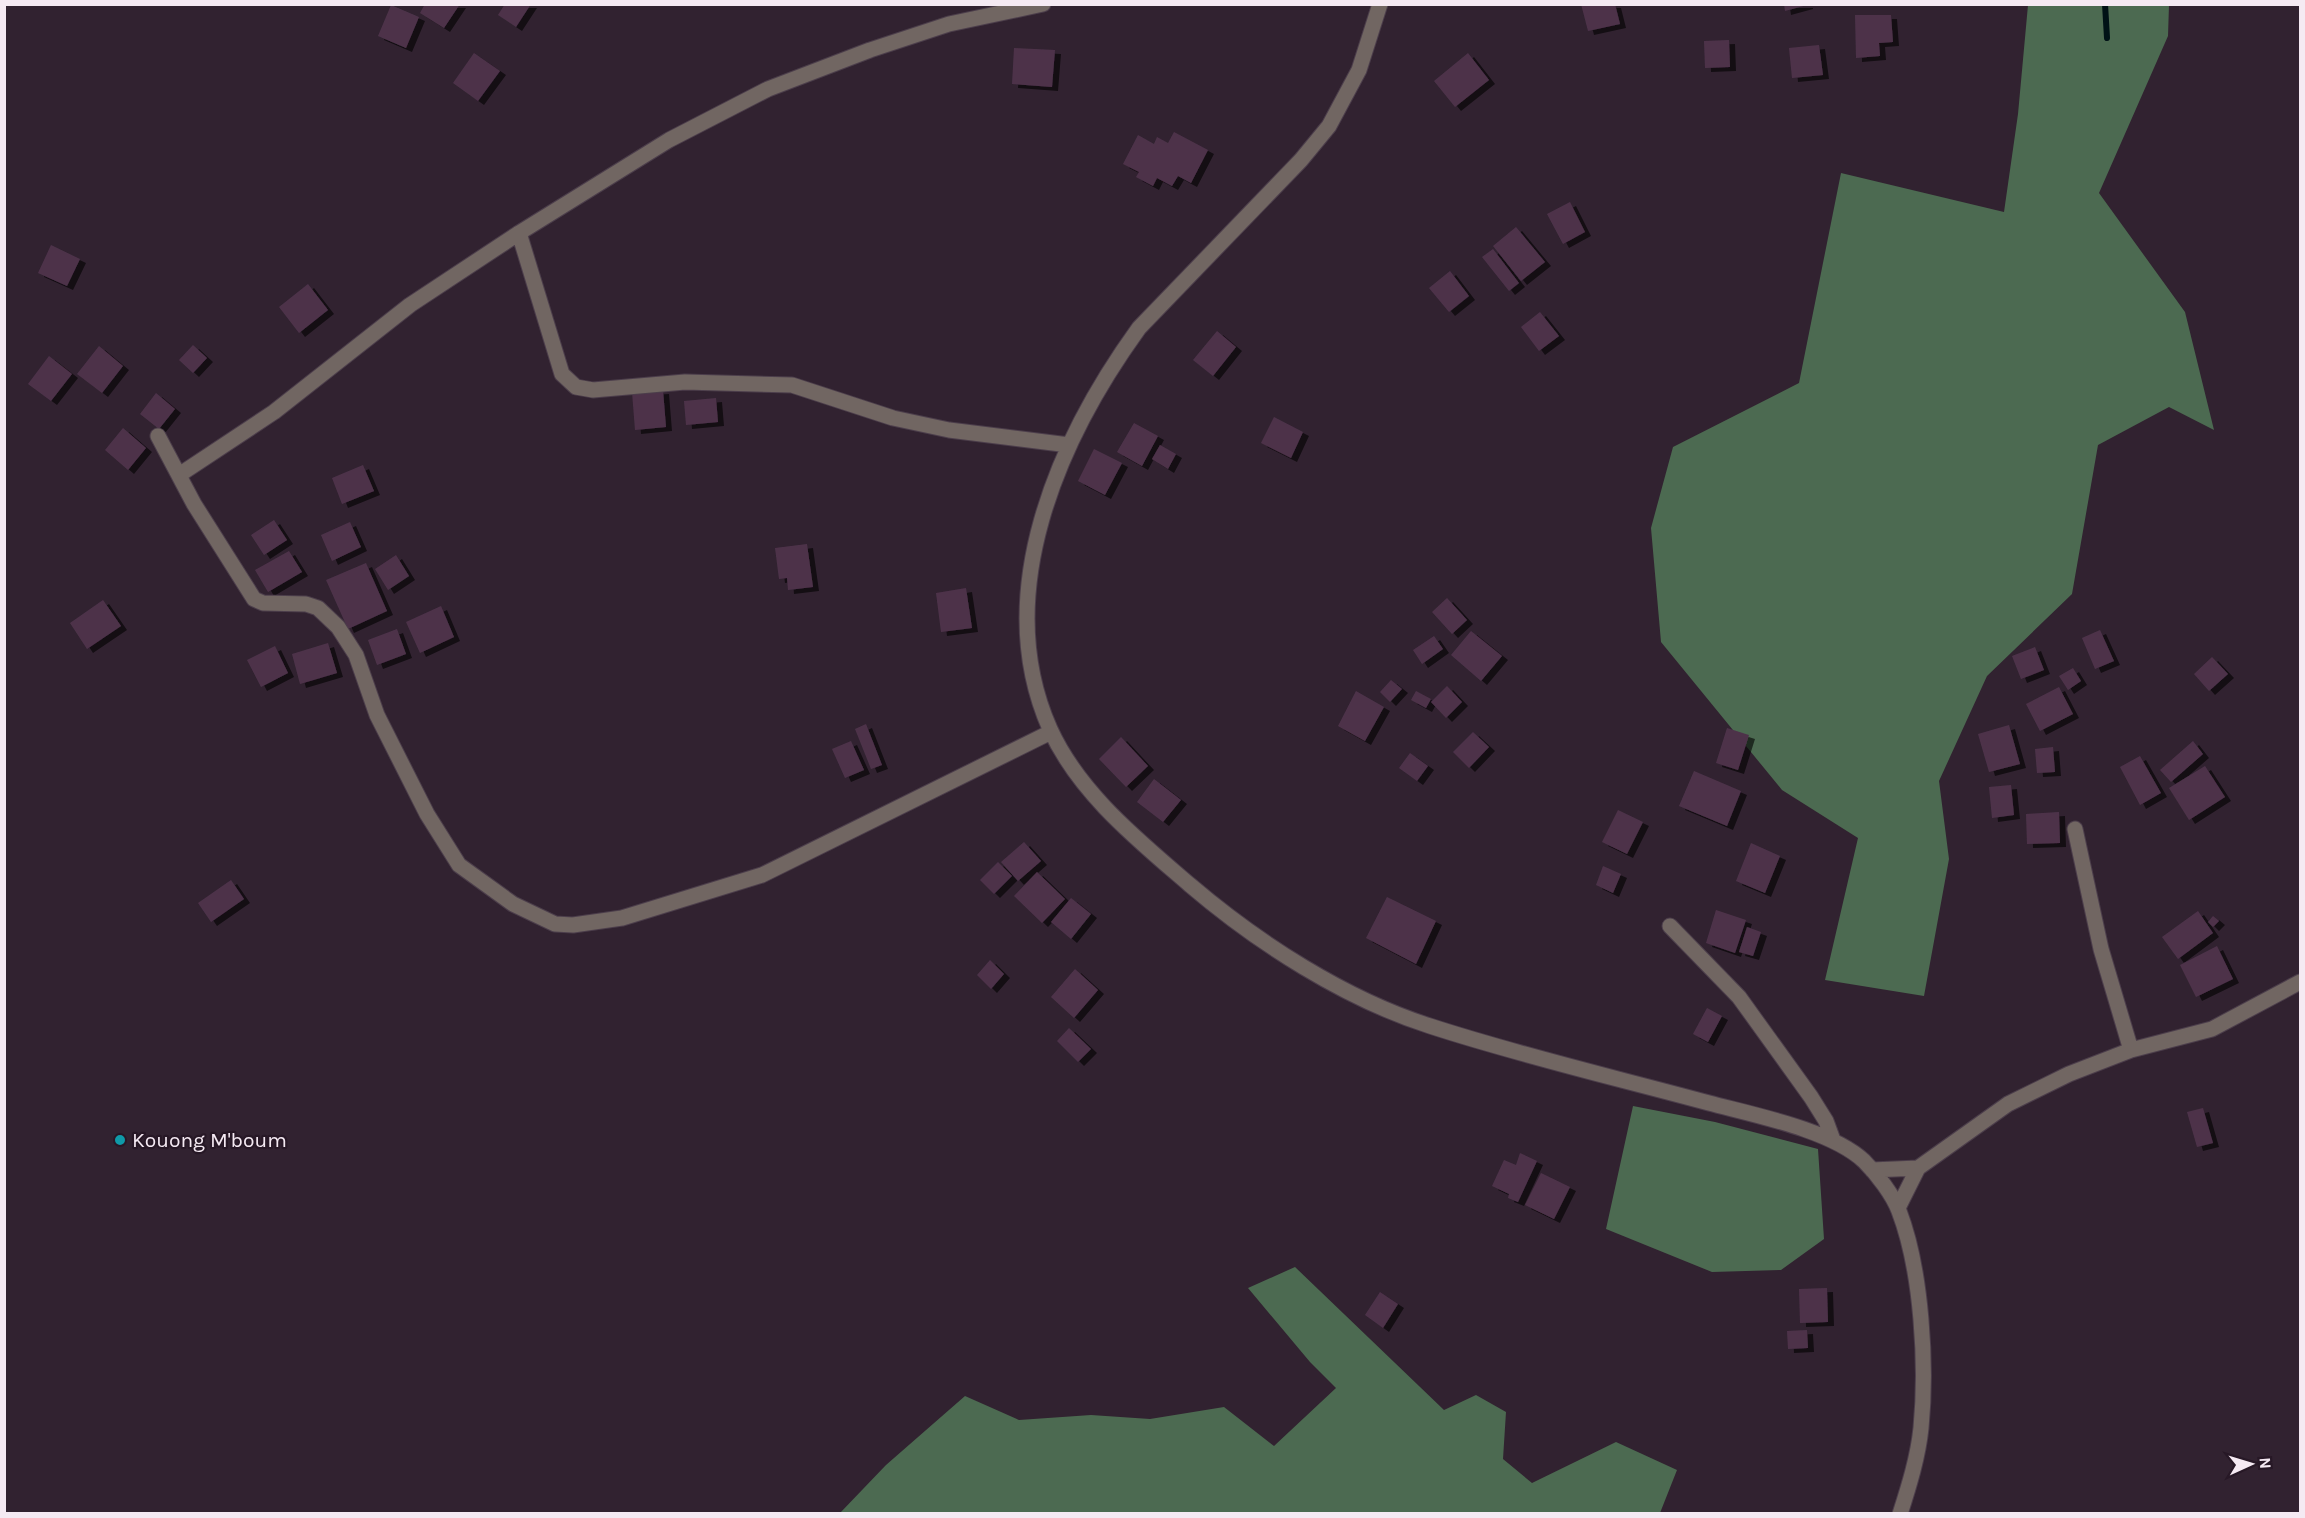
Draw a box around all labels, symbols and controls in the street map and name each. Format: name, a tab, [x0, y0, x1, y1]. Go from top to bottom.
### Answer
place label: Kouong M'boum	[132, 1128, 287, 1152]
marker: Kouong M'boum	[113, 1133, 127, 1147]
north arrow	[2221, 1434, 2281, 1494]
text: N	[2256, 1457, 2275, 1469]

